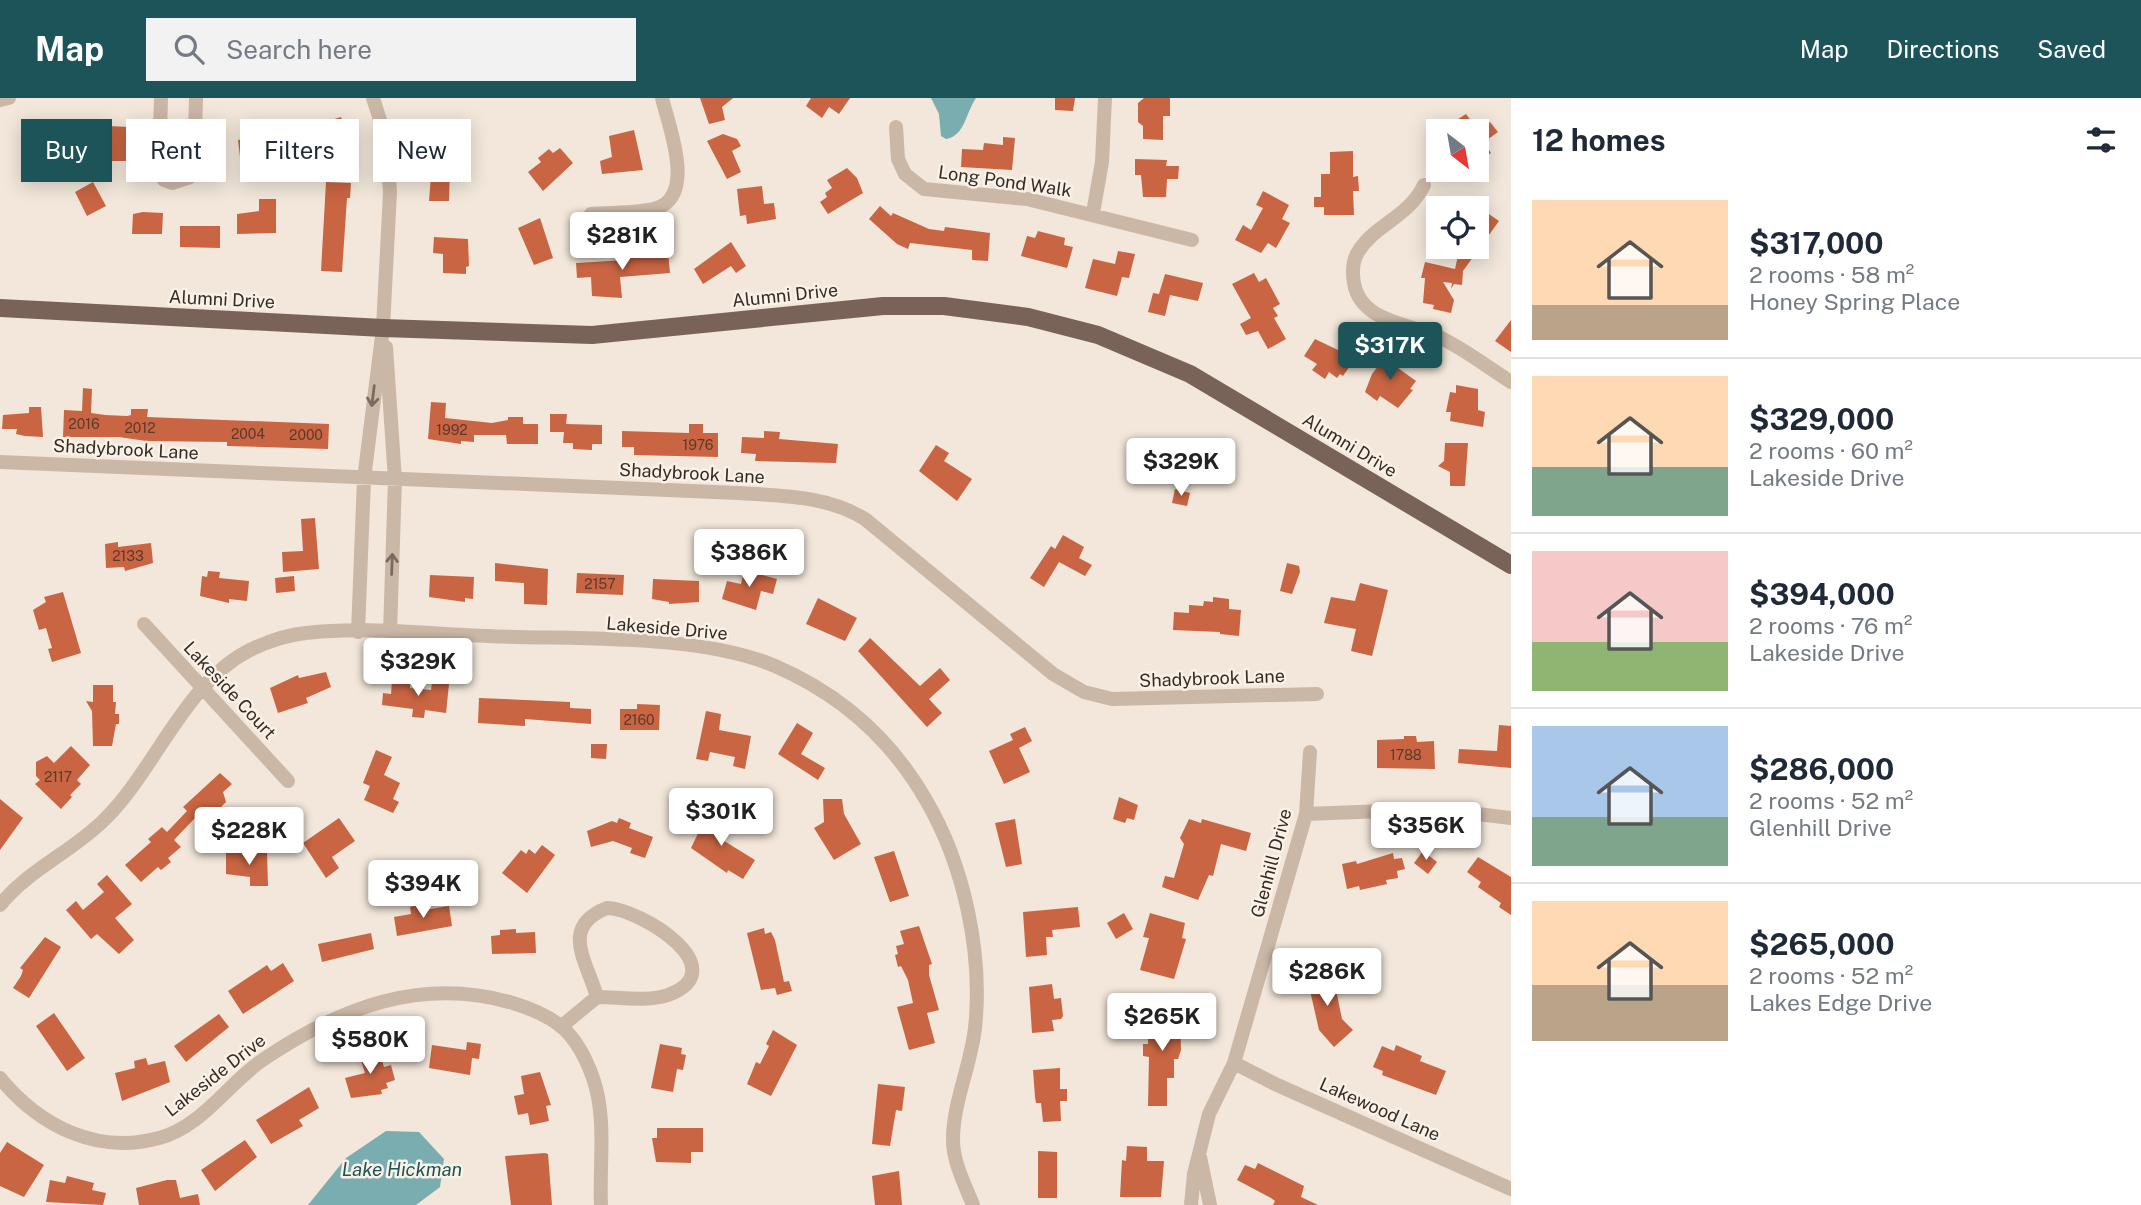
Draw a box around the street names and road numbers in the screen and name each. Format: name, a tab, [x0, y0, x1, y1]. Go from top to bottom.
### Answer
street label: Long Pond Walk	[937, 161, 1073, 201]
street label: Alumni Drive	[731, 279, 839, 311]
street label: Alumni Drive	[168, 286, 276, 312]
street label: Alumni Drive	[1299, 409, 1401, 481]
street label: Shadybrook Lane	[53, 435, 199, 463]
street label: Shadybrook Lane	[619, 459, 765, 487]
street label: Lakeside Drive	[605, 612, 729, 644]
street label: Lakeside Court	[180, 637, 280, 743]
street label: Shadybrook Lane	[1139, 665, 1285, 691]
street label: Glenhill Drive	[1246, 806, 1296, 920]
street label: Lakeside Drive	[161, 1029, 269, 1121]
street label: Lakewood Lane	[1316, 1073, 1444, 1145]

